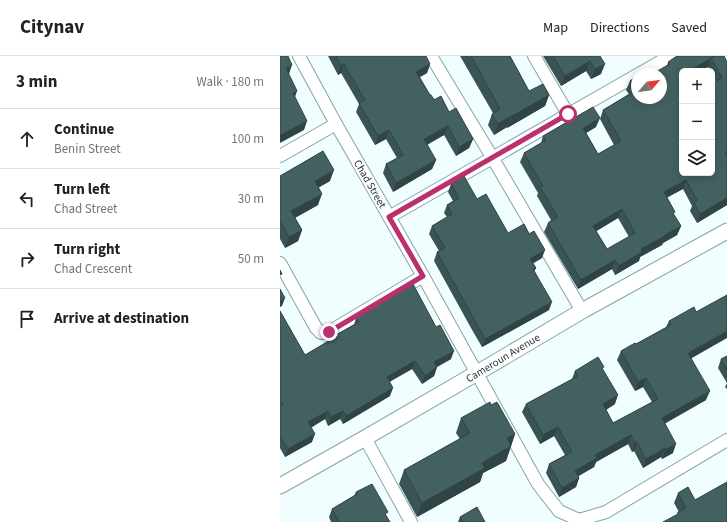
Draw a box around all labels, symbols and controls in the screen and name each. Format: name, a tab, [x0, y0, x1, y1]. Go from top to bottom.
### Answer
text: Citynav	[20, 14, 84, 41]
text: Map	[543, 18, 568, 38]
text: Directions	[590, 18, 649, 38]
text: Saved	[671, 18, 707, 38]
north arrow	[631, 68, 667, 104]
map controls	[679, 68, 715, 176]
button: +	[679, 68, 715, 104]
text: 3 min	[16, 70, 57, 94]
text: Walk · 180 m	[196, 73, 264, 91]
button: −	[679, 104, 715, 140]
route start	[559, 105, 577, 123]
text: Continue	[54, 119, 114, 140]
icon: ahead	[16, 128, 38, 150]
text: 100 m	[231, 130, 264, 148]
text: Benin Street	[54, 140, 121, 158]
button: layers	[679, 140, 715, 176]
street label: Chad Street	[350, 157, 390, 211]
text: Turn left	[54, 179, 110, 200]
icon: left	[16, 188, 38, 210]
text: 30 m	[238, 190, 264, 208]
text: Chad Street	[54, 200, 117, 218]
text: Turn right	[54, 239, 120, 260]
icon: right	[16, 248, 38, 270]
text: 50 m	[238, 250, 264, 268]
text: Chad Crescent	[54, 260, 132, 278]
icon: arrive	[16, 308, 38, 330]
text: Arrive at destination	[54, 308, 189, 329]
route end	[320, 323, 338, 341]
street label: Cameroun Avenue	[463, 330, 543, 386]

